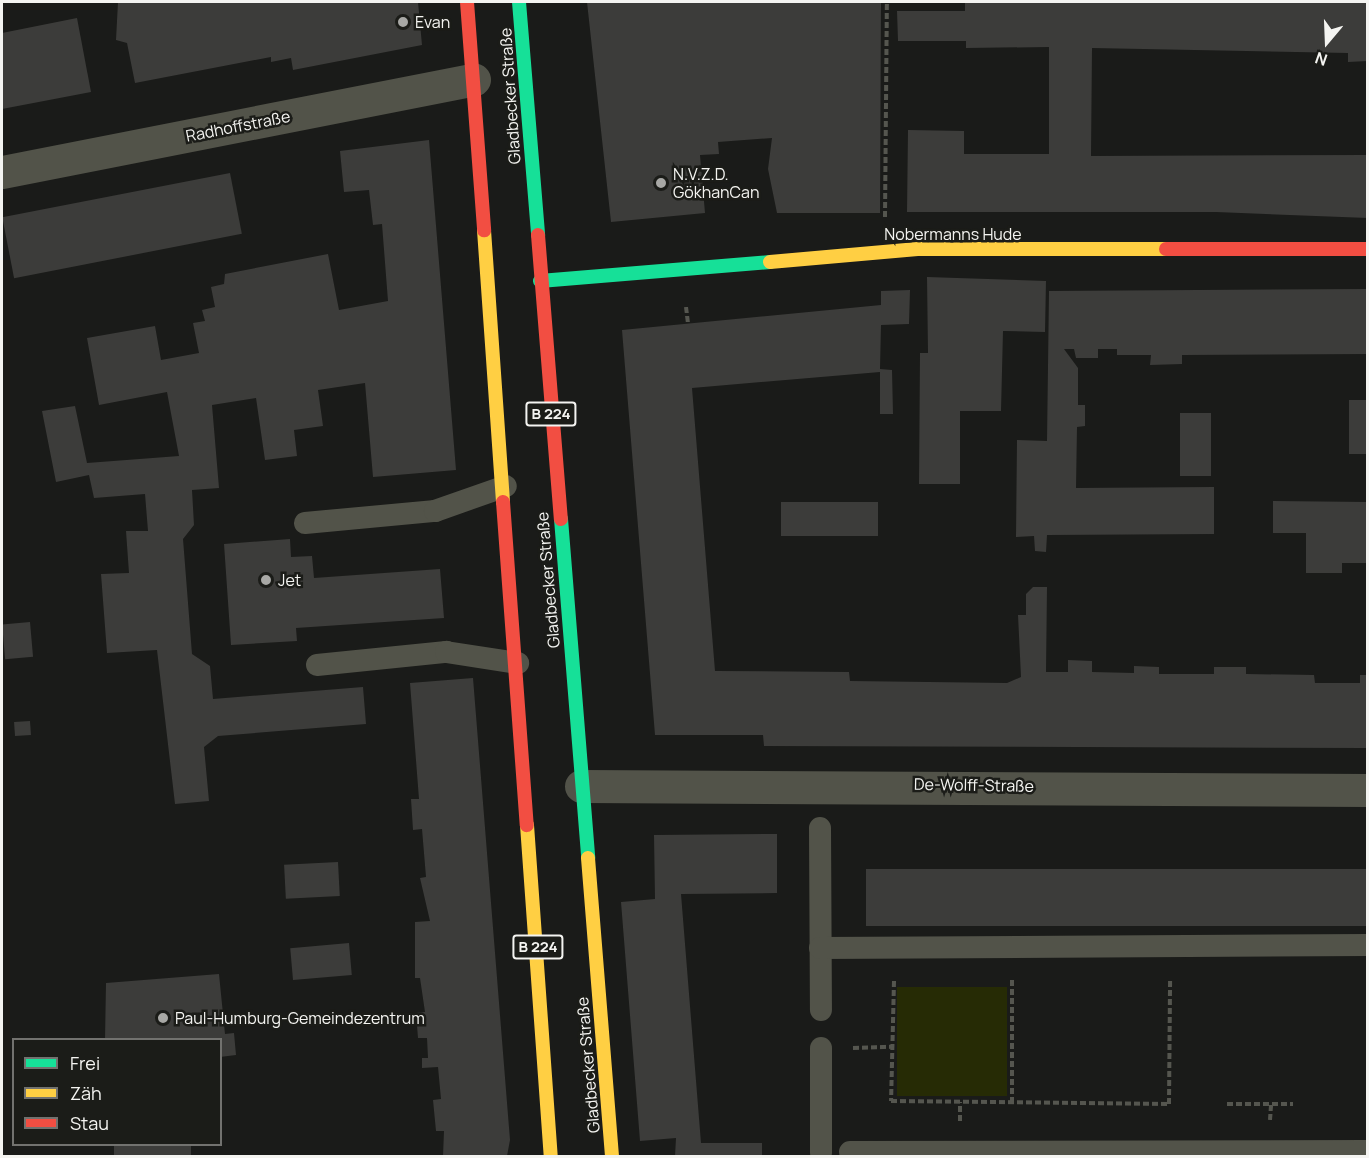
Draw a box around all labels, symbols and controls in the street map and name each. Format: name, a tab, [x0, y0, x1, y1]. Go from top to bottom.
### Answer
place label: Evan	[415, 12, 450, 32]
north arrow	[1297, 12, 1357, 72]
marker: Evan	[396, 15, 410, 29]
street label: Gladbecker Straße	[496, 27, 524, 165]
text: N	[1312, 47, 1330, 71]
street label: Radhoffstraße	[184, 106, 292, 146]
place label: N.V.Z.D. GökhanCan	[673, 164, 759, 202]
marker: N.V.Z.D. GökhanCan	[654, 176, 668, 190]
street label: Nobermanns Hude	[884, 224, 1022, 244]
road number: B 224	[524, 402, 578, 426]
street label: Gladbecker Straße	[532, 511, 564, 649]
place label: Jet	[278, 570, 301, 590]
marker: Jet	[259, 573, 273, 587]
street label: De-Wolff-Straße	[914, 774, 1034, 796]
road number: B 224	[511, 935, 565, 959]
street label: Gladbecker Straße	[572, 996, 604, 1134]
place label: Paul-Humburg-Gemeindezentrum	[175, 1008, 425, 1028]
marker: Paul-Humburg-Gemeindezentrum	[156, 1011, 170, 1025]
legend	[12, 1038, 222, 1146]
text: Frei	[70, 1051, 100, 1075]
text: Zäh	[70, 1081, 102, 1105]
text: Stau	[70, 1111, 109, 1135]

